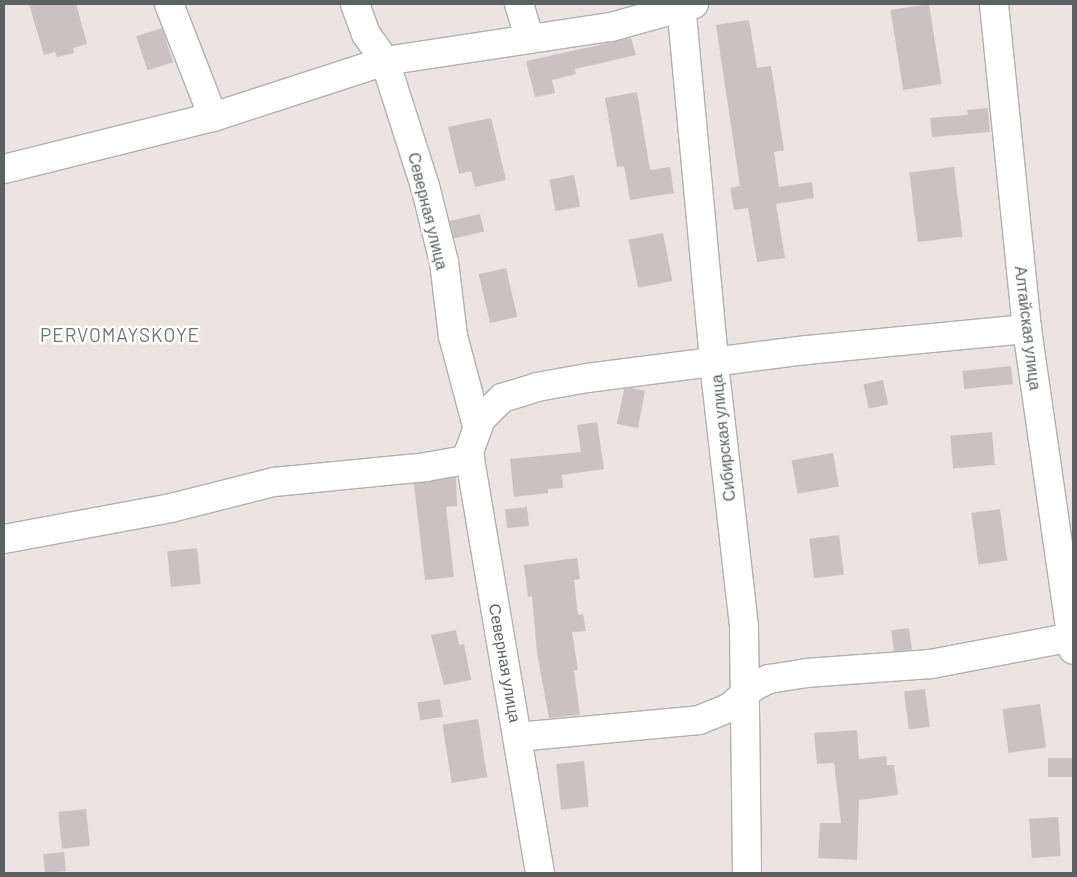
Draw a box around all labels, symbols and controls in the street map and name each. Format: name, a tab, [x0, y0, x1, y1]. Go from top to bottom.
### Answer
street label: Северная улица	[404, 150, 452, 272]
street label: Алтайская улица	[1011, 265, 1045, 391]
district label: PERVOMAYSKOYE	[38, 324, 202, 346]
street label: Сибирская улица	[707, 374, 739, 502]
street label: Северная улица	[485, 602, 525, 724]

